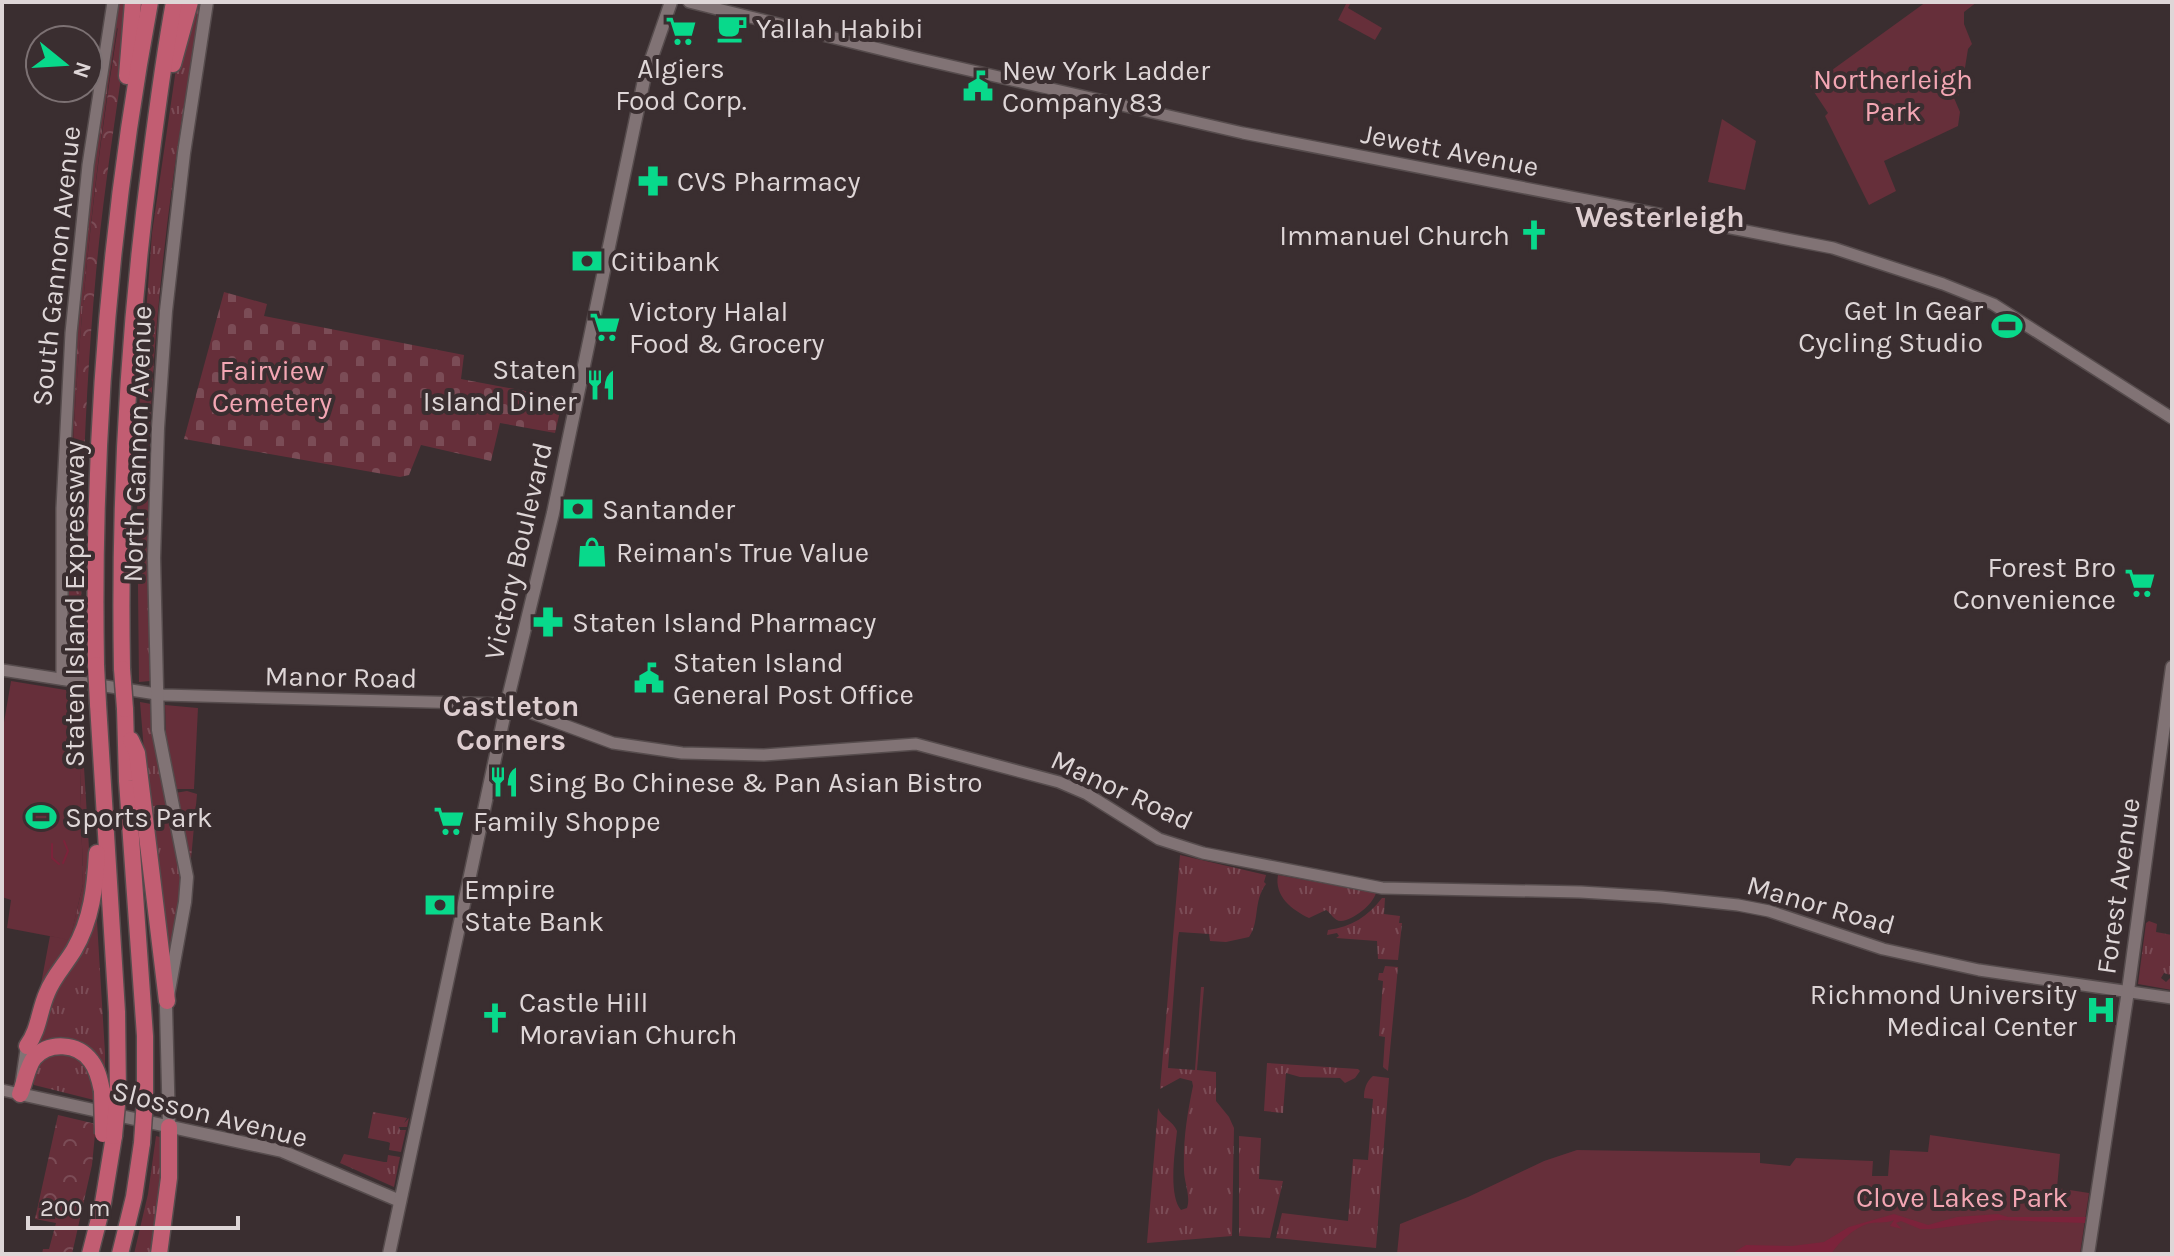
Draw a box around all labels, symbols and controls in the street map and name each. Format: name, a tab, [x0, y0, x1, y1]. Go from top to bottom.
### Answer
cafe icon: Yallah Habibi	[715, 11, 749, 45]
place label: Yallah Habibi	[756, 12, 924, 45]
supermarket icon: Algiers Food Corp.	[664, 14, 698, 48]
north arrow	[24, 24, 104, 104]
place label: Algiers Food Corp.	[615, 52, 747, 117]
place label: New York Ladder Company 83	[1002, 54, 1211, 119]
text: N	[67, 58, 97, 81]
park label: Northerleigh Park	[1813, 63, 1973, 128]
public building icon: New York Ladder Company 83	[961, 69, 995, 103]
street label: Jewett Avenue	[1358, 117, 1542, 183]
street label: South Gannon Avenue	[25, 124, 87, 408]
pharmacy icon: CVS Pharmacy	[636, 164, 670, 198]
place label: CVS Pharmacy	[677, 165, 861, 198]
district label: Westerleigh	[1575, 199, 1745, 235]
church icon: Immanuel Church	[1517, 218, 1551, 252]
place label: Immanuel Church	[1279, 219, 1510, 252]
bank icon: Citibank	[570, 244, 604, 278]
place label: Citibank	[611, 245, 720, 278]
place label: Get In Gear Cycling Studio	[1798, 294, 1984, 359]
place label: Victory Halal Food & Grocery	[629, 295, 824, 360]
street label: North Gannon Avenue	[116, 305, 158, 583]
sports icon: Get In Gear Cycling Studio	[1990, 309, 2024, 343]
supermarket icon: Victory Halal Food & Grocery	[588, 310, 622, 344]
place label: Staten Island Diner	[423, 353, 578, 418]
park label: Fairview Cemetery	[212, 354, 332, 419]
restaurant icon: Staten Island Diner	[584, 368, 618, 402]
street label: Victory Boulevard	[477, 439, 559, 663]
street label: Staten Island Expressway	[58, 441, 91, 767]
bank icon: Santander	[561, 492, 595, 526]
place label: Santander	[602, 493, 736, 526]
shop icon: Reiman's True Value	[575, 535, 609, 569]
place label: Reiman's True Value	[616, 536, 869, 569]
place label: Forest Bro Convenience	[1953, 551, 2116, 616]
supermarket icon: Forest Bro Convenience	[2123, 566, 2157, 600]
pharmacy icon: Staten Island Pharmacy	[531, 605, 565, 639]
place label: Staten Island Pharmacy	[572, 606, 876, 639]
place label: Staten Island General Post Office	[673, 646, 914, 711]
street label: Manor Road	[264, 659, 418, 695]
public building icon: Staten Island General Post Office	[632, 661, 666, 695]
district label: Castleton Corners	[443, 688, 579, 758]
street label: Manor Road	[1046, 743, 1198, 837]
restaurant icon: Sing Bo Chinese & Pan Asian Bistro	[487, 765, 521, 799]
place label: Sing Bo Chinese & Pan Asian Bistro	[528, 766, 983, 799]
street label: Forest Avenue	[2089, 796, 2147, 976]
sports icon: Sports Park	[24, 800, 58, 834]
place label: Sports Park	[65, 801, 212, 834]
supermarket icon: Family Shoppe	[432, 804, 466, 838]
place label: Family Shoppe	[473, 805, 661, 838]
street label: Manor Road	[1743, 868, 1899, 942]
place label: Empire State Bank	[464, 873, 604, 938]
bank icon: Empire State Bank	[423, 888, 457, 922]
place label: Richmond University Medical Center	[1810, 978, 2078, 1043]
place label: Castle Hill Moravian Church	[519, 986, 737, 1051]
hospital icon: Richmond University Medical Center	[2084, 993, 2118, 1027]
church icon: Castle Hill Moravian Church	[478, 1001, 512, 1035]
street label: Slosson Avenue	[109, 1074, 311, 1154]
scale bar	[28, 1180, 238, 1230]
park label: Clove Lakes Park	[1856, 1181, 2068, 1214]
text: 200 m	[40, 1194, 111, 1222]

